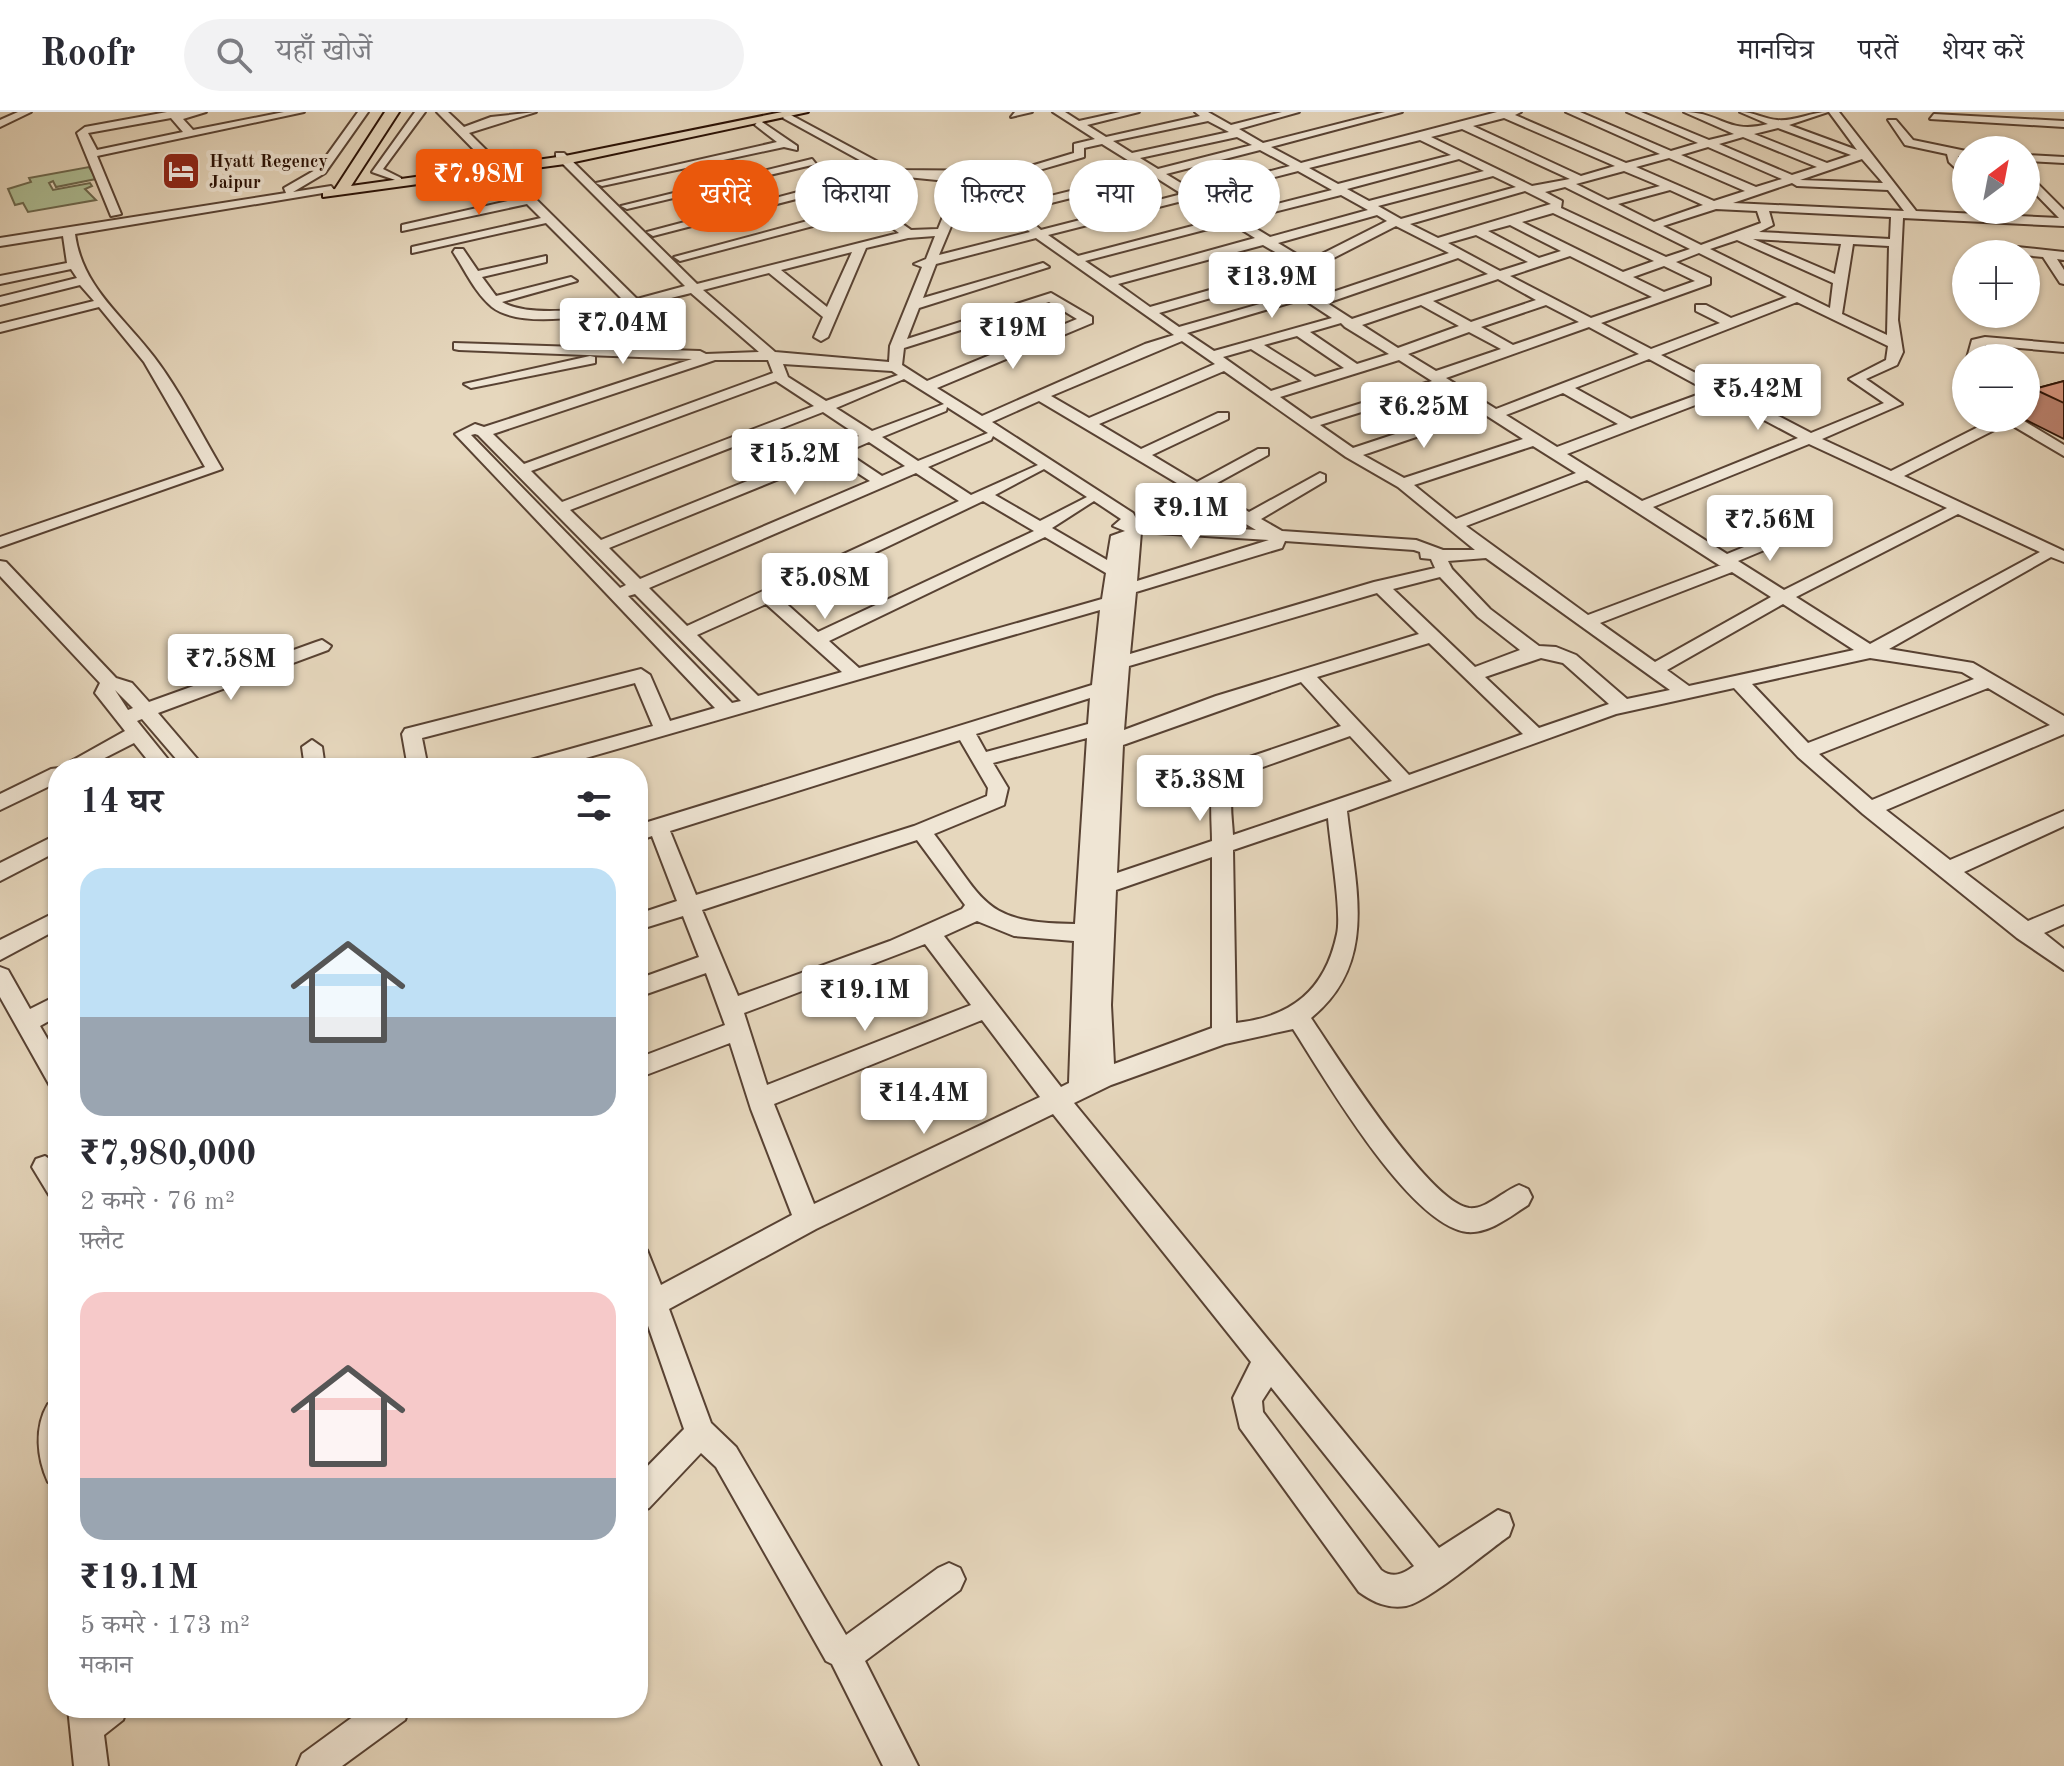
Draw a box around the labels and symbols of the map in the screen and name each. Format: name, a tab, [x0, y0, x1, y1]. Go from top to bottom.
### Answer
north arrow	[1952, 136, 2040, 224]
pin: ₹7.98M	[414, 149, 544, 217]
hotel icon: Hyatt Regency Jaipur	[160, 150, 202, 192]
place label: Hyatt Regency Jaipur	[209, 153, 328, 192]
pin: ₹13.9M	[1207, 252, 1337, 320]
pin: ₹7.04M	[558, 298, 688, 366]
pin: ₹19M	[966, 303, 1060, 371]
pin: ₹5.42M	[1693, 364, 1823, 432]
pin: ₹6.25M	[1359, 382, 1489, 450]
pin: ₹15.2M	[730, 429, 860, 497]
pin: ₹9.1M	[1135, 483, 1247, 551]
pin: ₹7.56M	[1705, 495, 1835, 563]
pin: ₹5.08M	[760, 553, 890, 621]
pin: ₹7.58M	[166, 634, 296, 702]
pin: ₹5.38M	[1135, 755, 1265, 823]
pin: ₹19.1M	[800, 965, 930, 1033]
pin: ₹14.4M	[859, 1068, 989, 1136]

